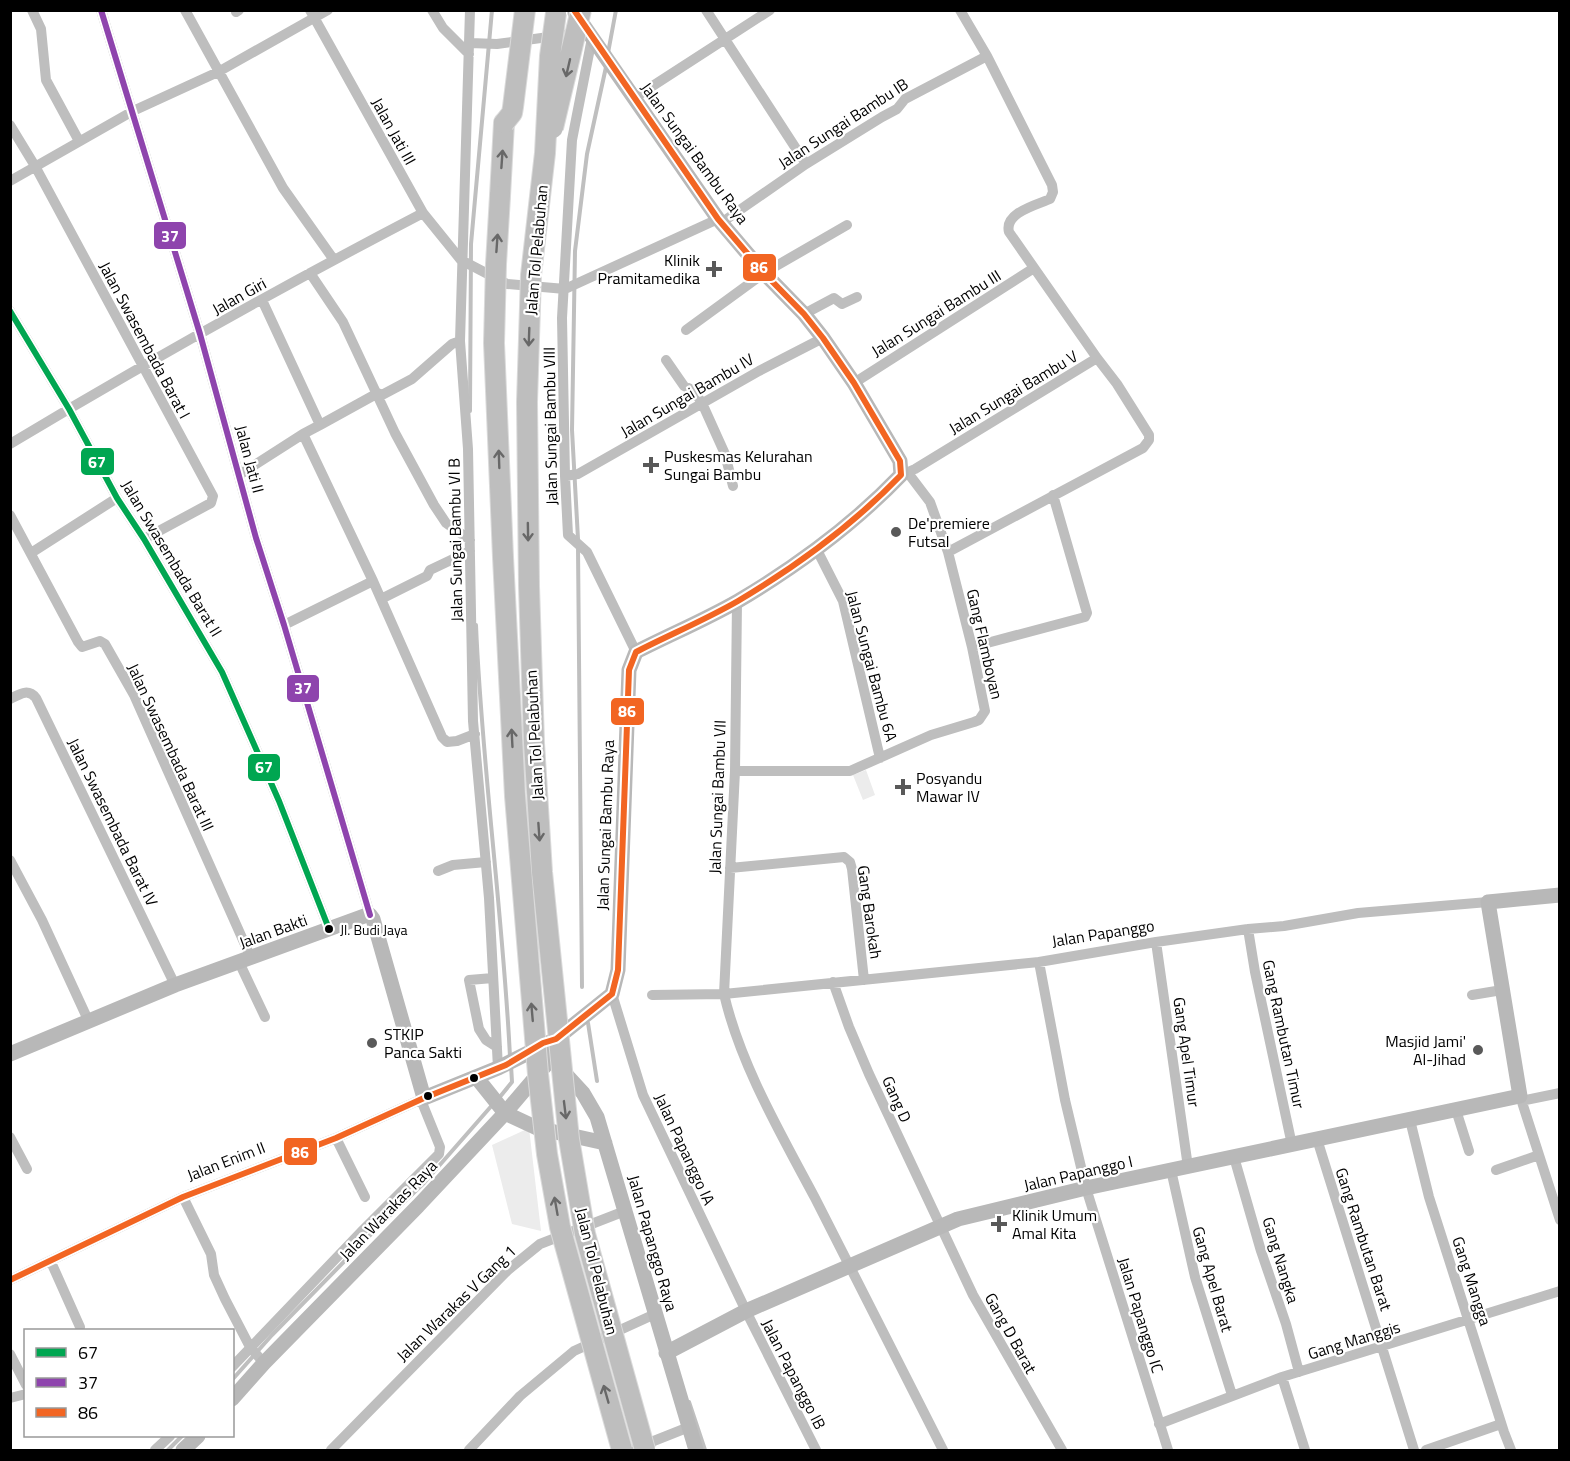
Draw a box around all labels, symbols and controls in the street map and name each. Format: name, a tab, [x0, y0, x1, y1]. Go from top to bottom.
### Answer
one-way arrow	[562, 58, 574, 77]
street label: Jalan Sungai Bambu IB	[773, 72, 913, 174]
street label: Jalan Sungai Bambu Raya	[635, 77, 755, 229]
street label: Jalan Jati III	[366, 93, 422, 169]
one-way arrow	[497, 150, 508, 170]
street label: Jalan Tol Pelabuhan	[518, 184, 554, 316]
line badge: 37	[153, 221, 187, 250]
text: 37	[161, 224, 179, 248]
one-way arrow	[492, 234, 503, 254]
place label: Klinik Pramitamedika	[597, 248, 700, 290]
line badge: 86	[742, 253, 777, 282]
text: 86	[750, 255, 768, 279]
street label: Jalan Swasembada Barat I	[93, 257, 197, 423]
marker: Klinik Pramitamedika	[705, 260, 723, 278]
street label: Jalan Sungai Bambu III	[866, 263, 1006, 363]
street label: Jalan Giri	[207, 271, 271, 321]
one-way arrow	[523, 327, 534, 347]
street label: Jalan Sungai Bambu V	[944, 344, 1082, 440]
street label: Jalan Sungai Bambu VIII	[537, 347, 563, 505]
street label: Jalan Sungai Bambu IV	[616, 347, 758, 443]
street label: Jalan Jati II	[229, 422, 271, 496]
place label: Puskesmas Kelurahan Sungai Bambu	[664, 444, 813, 486]
line badge: 67	[80, 447, 115, 476]
one-way arrow	[493, 449, 505, 469]
text: 67	[88, 450, 106, 474]
marker: Puskesmas Kelurahan Sungai Bambu	[642, 456, 660, 474]
street label: Jalan Sungai Bambu VI B	[442, 458, 468, 622]
street label: Jalan Swasembada Barat II	[116, 475, 228, 641]
place label: De'premiere Futsal	[908, 511, 990, 553]
one-way arrow	[522, 522, 534, 542]
marker: De'premiere Futsal	[889, 525, 903, 539]
street label: Gang Flamboyan	[961, 586, 1009, 702]
street label: Jalan Sungai Bambu 6A	[840, 588, 904, 745]
street label: Jalan Swasembada Barat III	[121, 659, 221, 835]
street label: Jalan Tol Pelabuhan	[519, 669, 549, 801]
line badge: 37	[286, 674, 320, 703]
text: 37	[294, 676, 312, 700]
line badge: 86	[610, 697, 645, 726]
text: 86	[618, 699, 636, 723]
street label: Jalan Sungai Bambu VII	[702, 719, 732, 875]
one-way arrow	[506, 728, 517, 748]
street label: Jalan Swasembada Barat IV	[62, 734, 164, 910]
street label: Jalan Sungai Bambu Raya	[590, 739, 620, 911]
line badge: 67	[247, 753, 281, 782]
text: 67	[255, 755, 273, 779]
place label: Posyandu Mawar IV	[916, 766, 982, 808]
marker: Posyandu Mawar IV	[894, 778, 912, 796]
one-way arrow	[534, 821, 545, 841]
street label: Gang Barokah	[852, 864, 888, 960]
street label: Jalan Bakti	[235, 908, 311, 954]
street label: Jalan Papanggo	[1050, 913, 1156, 953]
place label: Jl. Budi Jaya	[340, 919, 408, 940]
marker: Jl. Budi Jaya	[323, 923, 335, 935]
street label: Gang Rambutan Timur	[1257, 957, 1312, 1111]
street label: Gang Apel Timur	[1167, 995, 1207, 1109]
one-way arrow	[526, 1003, 537, 1023]
place label: STKIP Panca Sakti	[384, 1022, 462, 1064]
place label: Masjid Jami' Al-Jihad	[1385, 1029, 1466, 1071]
marker: STKIP Panca Sakti	[365, 1036, 379, 1050]
marker: Masjid Jami' Al-Jihad	[1471, 1043, 1485, 1057]
unlabelled marker	[468, 1072, 480, 1084]
street label: Gang D	[876, 1072, 918, 1126]
street label: Jalan Papanggo IA	[649, 1089, 722, 1209]
unlabelled marker	[422, 1090, 434, 1102]
one-way arrow	[560, 1099, 571, 1119]
street label: Jalan Enim II	[183, 1135, 269, 1187]
line badge: 86	[283, 1137, 318, 1166]
text: 86	[291, 1140, 309, 1164]
street label: Jalan Papanggo I	[1021, 1149, 1135, 1197]
street label: Jalan Warakas Raya	[334, 1154, 442, 1266]
street label: Gang Rambutan Barat	[1330, 1164, 1399, 1314]
street label: Jalan Papanggo Raya	[622, 1172, 684, 1314]
one-way arrow	[550, 1196, 561, 1216]
place label: Klinik Umum Amal Kita	[1012, 1203, 1097, 1245]
street label: Jalan Tol Pelabuhan	[570, 1205, 624, 1337]
street label: Gang Nangka	[1256, 1214, 1306, 1306]
marker: Klinik Umum Amal Kita	[990, 1215, 1008, 1233]
street label: Gang Apel Barat	[1187, 1224, 1240, 1335]
street label: Gang Mangga	[1446, 1233, 1498, 1329]
street label: Jalan Warakas V Gang 1	[391, 1239, 521, 1367]
street label: Jalan Papanggo IC	[1112, 1254, 1170, 1376]
street label: Gang D Barat	[979, 1288, 1043, 1378]
street label: Jalan Papanggo IB	[756, 1315, 832, 1434]
street label: Gang Manggis	[1305, 1315, 1403, 1365]
legend	[24, 1329, 234, 1437]
text: 67	[78, 1339, 98, 1366]
text: 37	[78, 1369, 98, 1396]
one-way arrow	[600, 1385, 611, 1404]
text: 86	[78, 1399, 98, 1426]

